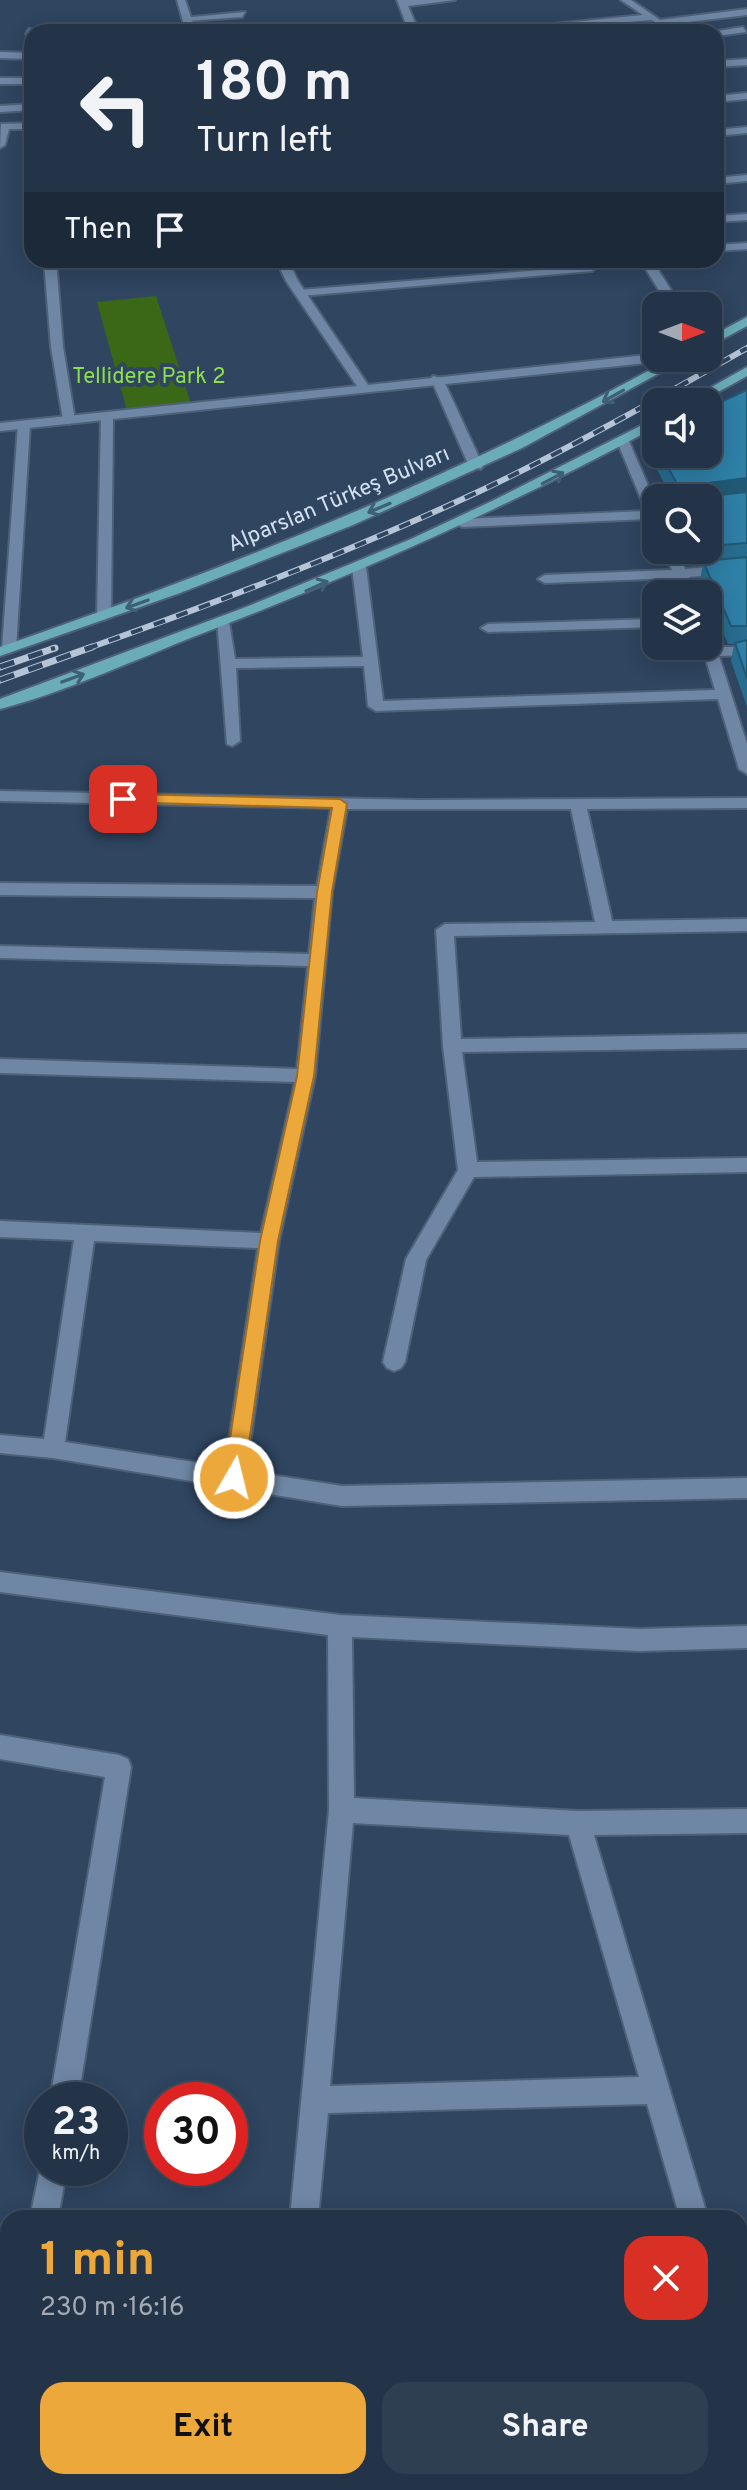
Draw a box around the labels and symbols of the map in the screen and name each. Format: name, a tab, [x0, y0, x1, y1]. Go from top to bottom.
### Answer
north arrow	[642, 292, 722, 372]
park label: Tellidere Park 2	[72, 364, 226, 391]
one-way arrow	[602, 388, 625, 404]
street label: Alparslan Türkeş Bulvarı	[224, 441, 454, 559]
one-way arrow	[541, 469, 564, 485]
one-way arrow	[367, 502, 392, 517]
one-way arrow	[304, 577, 328, 592]
one-way arrow	[125, 598, 150, 612]
one-way arrow	[60, 669, 85, 684]
pin	[89, 765, 157, 833]
position arrow	[192, 1436, 276, 1520]
speed limit sign: 30	[144, 2082, 248, 2186]

